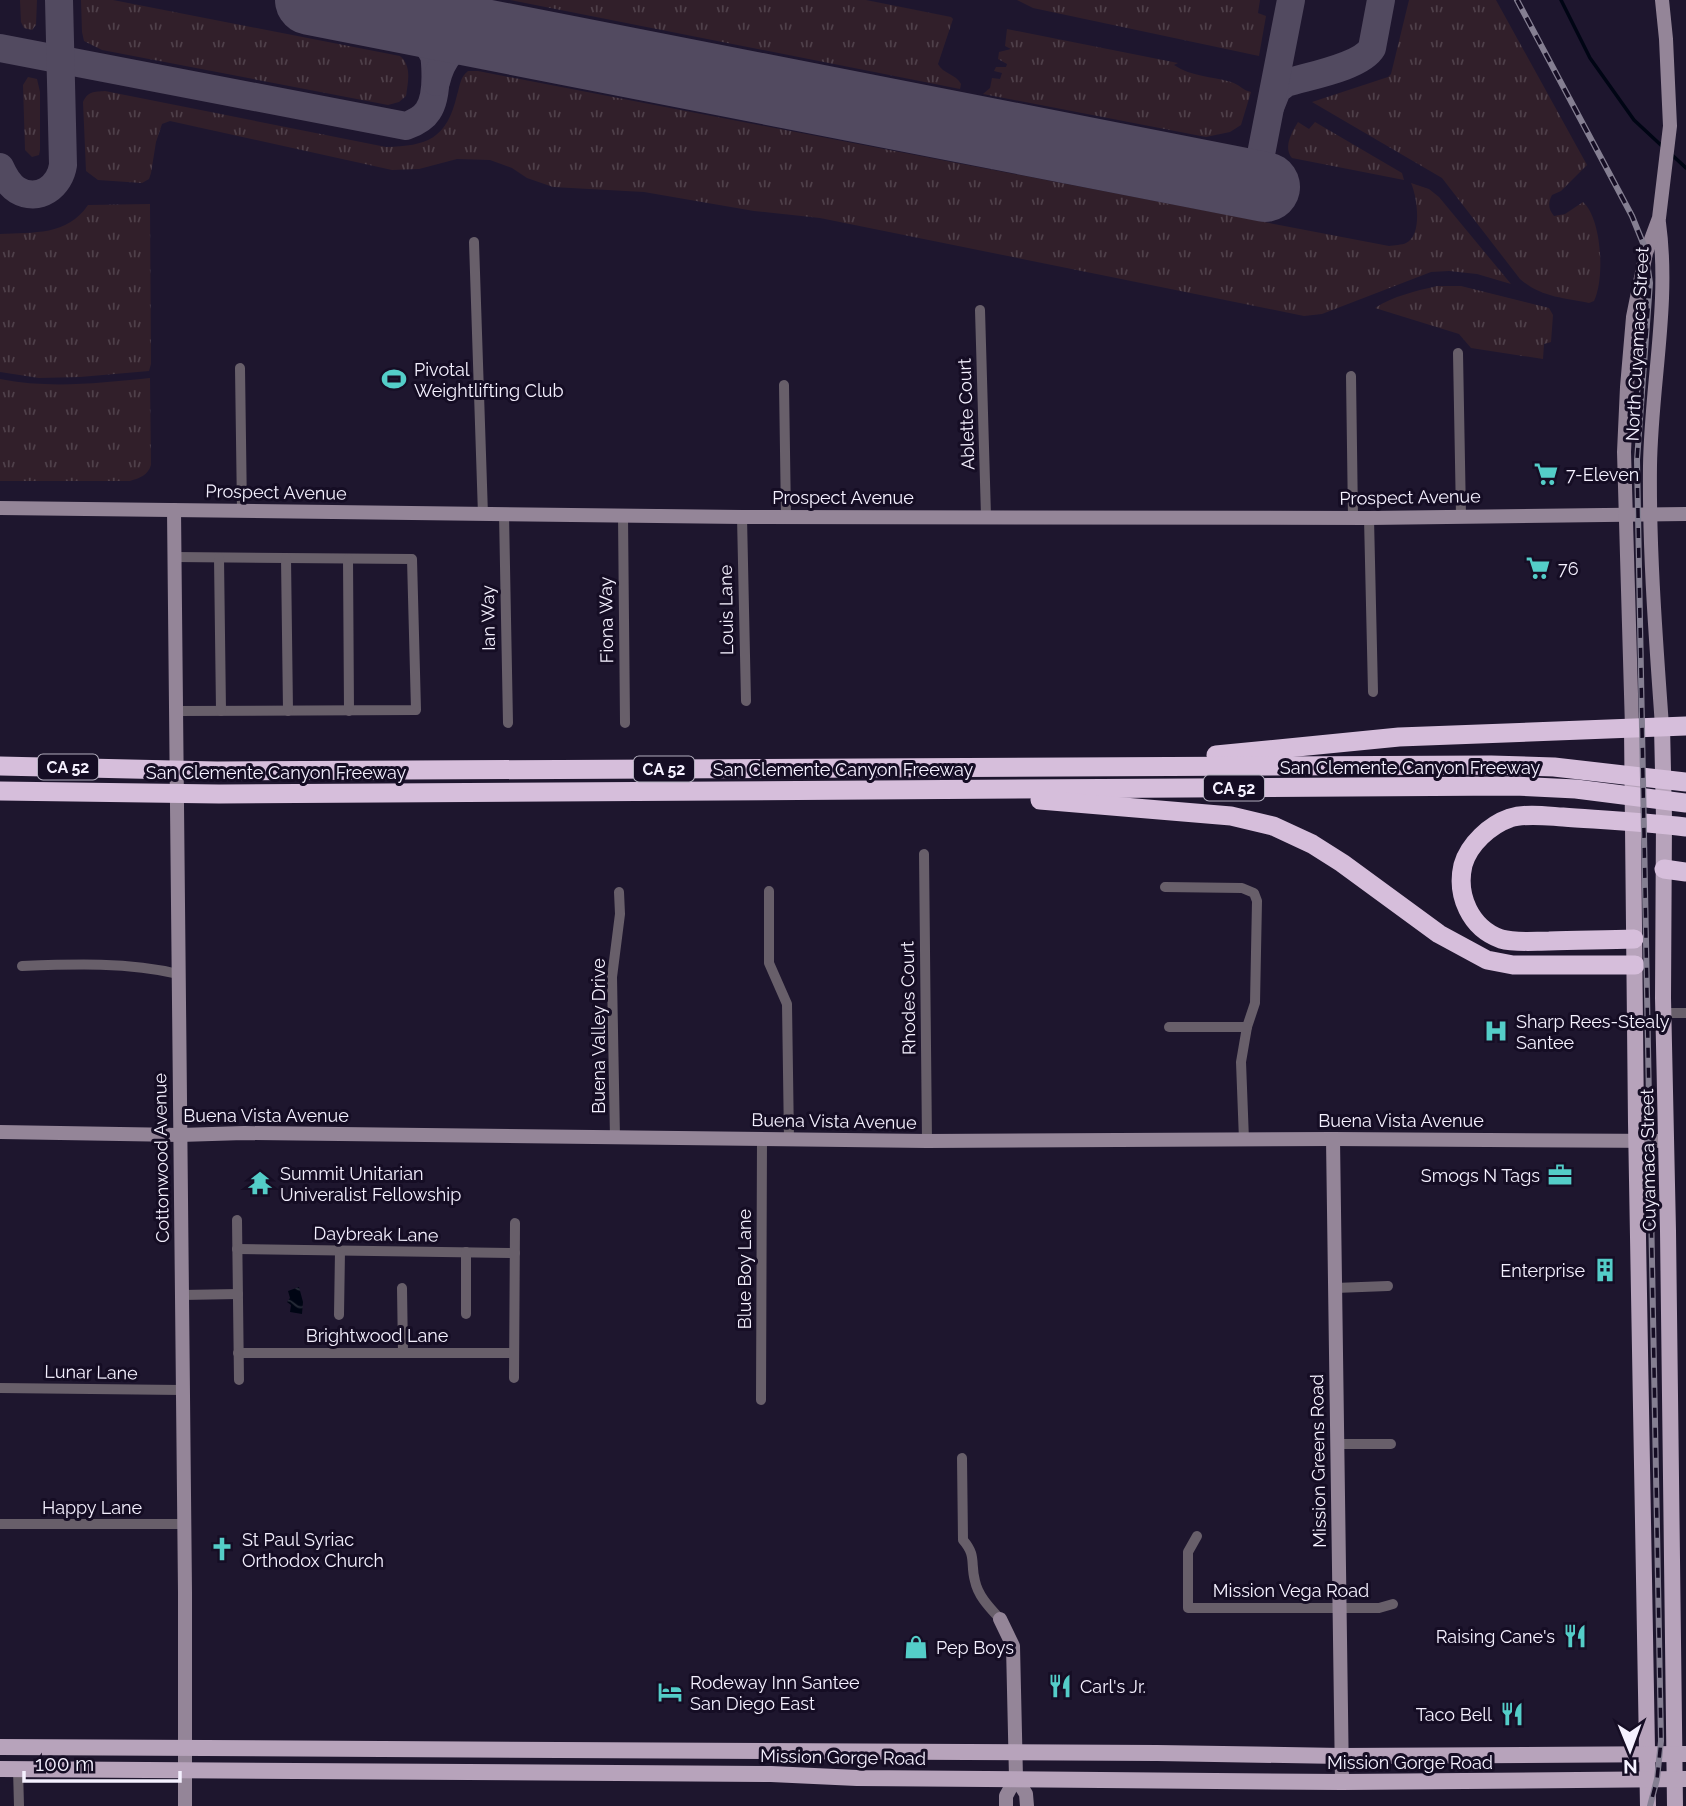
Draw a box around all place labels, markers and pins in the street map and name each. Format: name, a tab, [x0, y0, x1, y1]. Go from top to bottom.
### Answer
place label: Pivotal Weightlifting Club	[414, 359, 564, 401]
sports icon: Pivotal Weightlifting Club	[380, 365, 408, 393]
supermarket icon: 7-Eleven	[1532, 460, 1560, 488]
place label: 7-Eleven	[1566, 464, 1639, 485]
supermarket icon: 76	[1524, 554, 1552, 582]
place label: 76	[1558, 558, 1579, 579]
place label: Sharp Rees-Stealy Santee	[1516, 1011, 1670, 1053]
hospital icon: Sharp Rees-Stealy Santee	[1482, 1017, 1510, 1045]
office icon: Smogs N Tags	[1546, 1161, 1574, 1189]
place label: Summit Unitarian Univeralist Fellowship	[280, 1163, 461, 1205]
place label: Smogs N Tags	[1421, 1165, 1540, 1186]
temple icon: Summit Unitarian Univeralist Fellowship	[246, 1169, 274, 1197]
building icon: Enterprise	[1591, 1256, 1619, 1284]
place label: Enterprise	[1500, 1260, 1585, 1281]
place label: St Paul Syriac Orthodox Church	[242, 1529, 384, 1571]
church icon: St Paul Syriac Orthodox Church	[208, 1535, 236, 1563]
restaurant icon: Raising Cane's	[1561, 1622, 1589, 1650]
place label: Raising Cane's	[1436, 1626, 1555, 1647]
shop icon: Pep Boys	[902, 1633, 930, 1661]
place label: Pep Boys	[936, 1637, 1014, 1658]
place label: Rodeway Inn Santee San Diego East	[690, 1672, 860, 1714]
restaurant icon: Carl's Jr.	[1046, 1672, 1074, 1700]
place label: Carl's Jr.	[1080, 1676, 1146, 1697]
hotel icon: Rodeway Inn Santee San Diego East	[656, 1678, 684, 1706]
restaurant icon: Taco Bell	[1498, 1700, 1526, 1728]
place label: Taco Bell	[1416, 1704, 1492, 1725]

